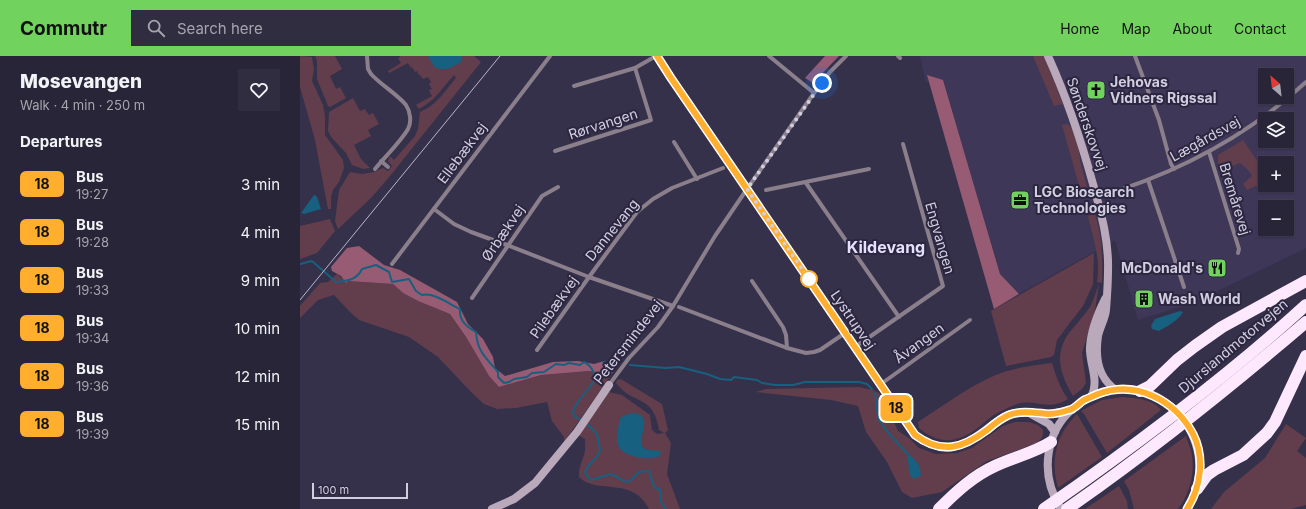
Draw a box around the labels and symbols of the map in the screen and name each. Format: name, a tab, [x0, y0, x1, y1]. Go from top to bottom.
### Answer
north arrow	[1258, 68, 1294, 104]
your location	[812, 73, 832, 93]
place label: Jehovas Vidners Rigssal	[1110, 73, 1216, 106]
street label: Sønderskovvej	[1064, 75, 1111, 173]
church icon: Jehovas Vidners Rigssal	[1085, 79, 1107, 101]
street label: Rørvangen	[566, 104, 640, 143]
street label: Lægårdsvej	[1167, 112, 1243, 165]
street label: Ellebækvej	[433, 119, 490, 186]
street label: Bremårevej	[1216, 161, 1255, 237]
place label: LGC Biosearch Technologies	[1034, 183, 1134, 216]
office icon: LGC Biosearch Technologies	[1009, 189, 1031, 211]
street label: Dannevang	[581, 195, 642, 264]
street label: Engvangen	[922, 200, 959, 276]
street label: Ørbækvej	[477, 201, 528, 264]
district label: Kildevang	[847, 237, 925, 257]
restaurant icon: McDonald's	[1206, 257, 1228, 279]
place label: McDonald's	[1121, 259, 1203, 276]
unlabelled marker	[800, 270, 818, 288]
street label: Pilebækvej	[526, 272, 581, 341]
street label: Lystrupvej	[827, 287, 879, 353]
building icon: Wash World	[1133, 288, 1155, 310]
place label: Wash World	[1158, 290, 1241, 307]
street label: Djurslandmotorvejen	[1175, 295, 1291, 396]
street label: Petersmindevej	[590, 296, 666, 387]
street label: Åvangen	[890, 318, 947, 366]
line badge: 18	[878, 395, 914, 421]
scale bar	[312, 481, 408, 500]

